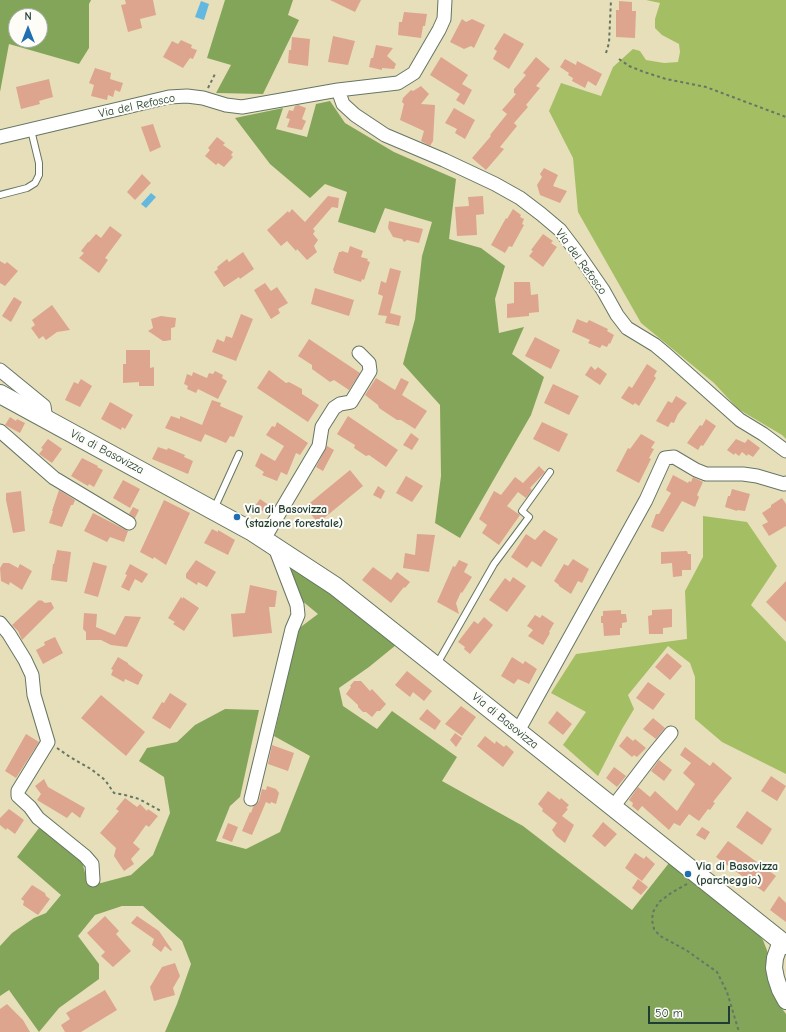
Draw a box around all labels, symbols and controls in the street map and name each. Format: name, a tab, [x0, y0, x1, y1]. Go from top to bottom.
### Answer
north arrow	[8, 8, 48, 48]
text: N	[24, 10, 32, 23]
street label: Via del Refosco	[97, 91, 177, 121]
street label: Via del Refosco	[552, 226, 610, 298]
street label: Via di Basovizza	[68, 427, 146, 477]
place label: Via di Basovizza (stazione forestale)	[245, 503, 343, 531]
marker: Via di Basovizza (stazione forestale)	[232, 512, 242, 522]
street label: Via di Basovizza	[469, 690, 541, 752]
place label: Via di Basovizza (parcheggio)	[696, 860, 778, 888]
marker: Via di Basovizza (parcheggio)	[683, 869, 693, 879]
scale bar	[650, 998, 732, 1024]
text: 50 m	[655, 1006, 683, 1020]

